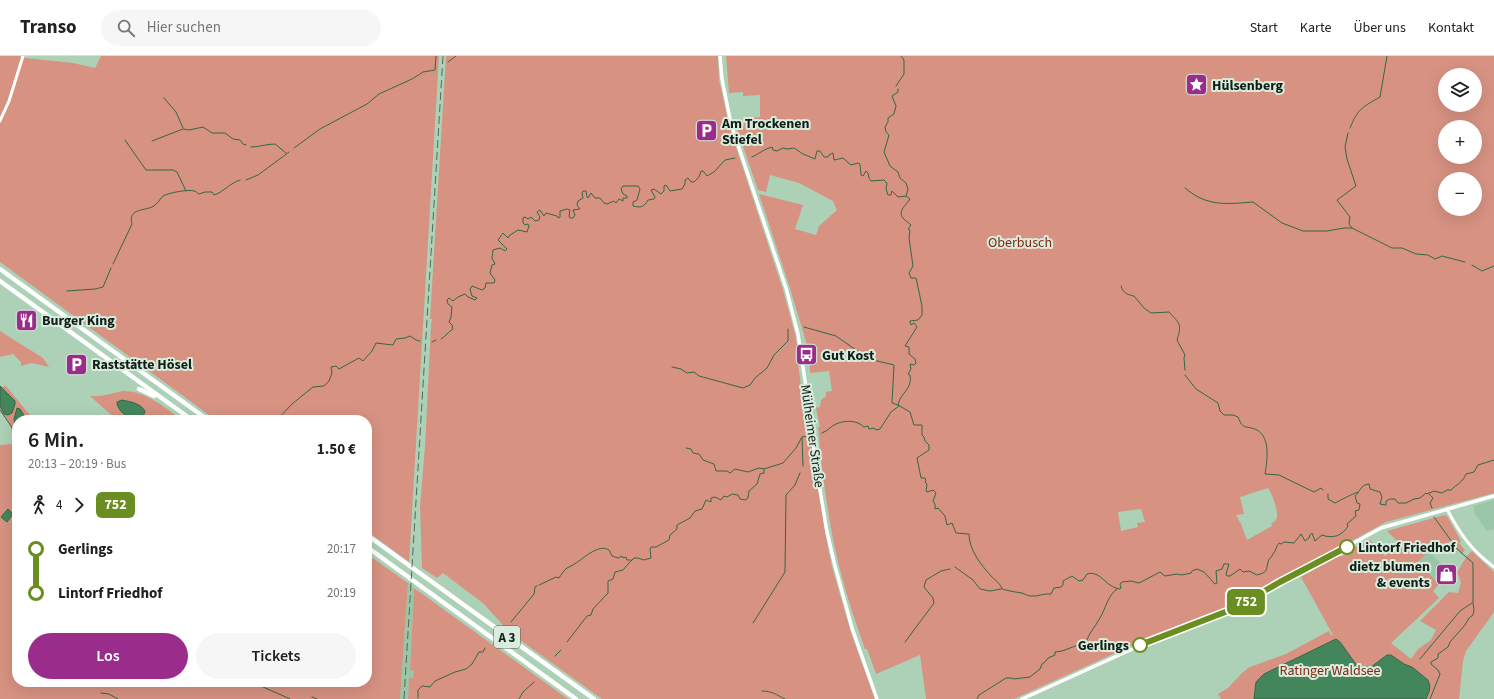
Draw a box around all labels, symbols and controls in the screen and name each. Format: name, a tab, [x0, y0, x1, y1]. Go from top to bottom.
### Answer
search box	[101, 10, 381, 46]
text: Transo	[20, 14, 77, 41]
icon: search	[115, 17, 137, 39]
text: Hier suchen	[147, 17, 221, 38]
text: Start	[1250, 18, 1278, 38]
text: Karte	[1300, 18, 1331, 38]
text: Über uns	[1353, 18, 1406, 38]
text: Kontakt	[1428, 18, 1474, 38]
map controls	[1438, 68, 1482, 216]
button: layers	[1438, 68, 1482, 112]
place icon: Hülsenberg	[1184, 72, 1210, 98]
place label: Hülsenberg	[1212, 76, 1284, 96]
place label: Am Trockenen Stiefel	[721, 114, 810, 150]
parking icon: Am Trockenen Stiefel	[694, 118, 720, 144]
button: +	[1438, 120, 1482, 164]
button: −	[1438, 172, 1482, 216]
park label: Oberbusch	[988, 233, 1052, 253]
restaurant icon: Burger King	[13, 307, 39, 333]
place label: Burger King	[42, 311, 115, 331]
bus stop icon: Gut Kost	[793, 342, 819, 368]
place label: Gut Kost	[822, 346, 875, 366]
parking icon: Raststätte Hösel	[63, 351, 89, 377]
place label: Raststätte Hösel	[92, 355, 192, 375]
street label: Mülheimer Straße	[795, 383, 829, 489]
text: 6 Min.	[28, 424, 84, 456]
text: 1.50 €	[317, 439, 356, 460]
text: 20:13 – 20:19 · Bus	[28, 455, 126, 473]
icon: walk	[28, 494, 50, 516]
icon: forward	[68, 494, 90, 516]
text: 752	[104, 495, 127, 515]
text: 4	[56, 496, 62, 514]
place label: Lintorf Friedhof	[1358, 538, 1457, 558]
text: Gerlings	[58, 539, 113, 560]
marker: Lintorf Friedhof	[1339, 539, 1355, 555]
text: 20:17	[327, 540, 356, 558]
place label: dietz blumen & events	[1349, 557, 1430, 593]
shop icon: dietz blumen & events	[1433, 561, 1459, 587]
text: Lintorf Friedhof	[58, 583, 162, 604]
text: 20:19	[327, 584, 356, 602]
line badge: 752	[1223, 589, 1269, 615]
text: 752	[1235, 592, 1257, 612]
road number: A 3	[494, 626, 520, 648]
button: Los	[28, 633, 188, 679]
button: Tickets	[196, 633, 356, 679]
place label: Gerlings	[1078, 636, 1129, 656]
marker: Gerlings	[1132, 637, 1148, 653]
park label: Ratinger Waldsee	[1279, 661, 1381, 681]

